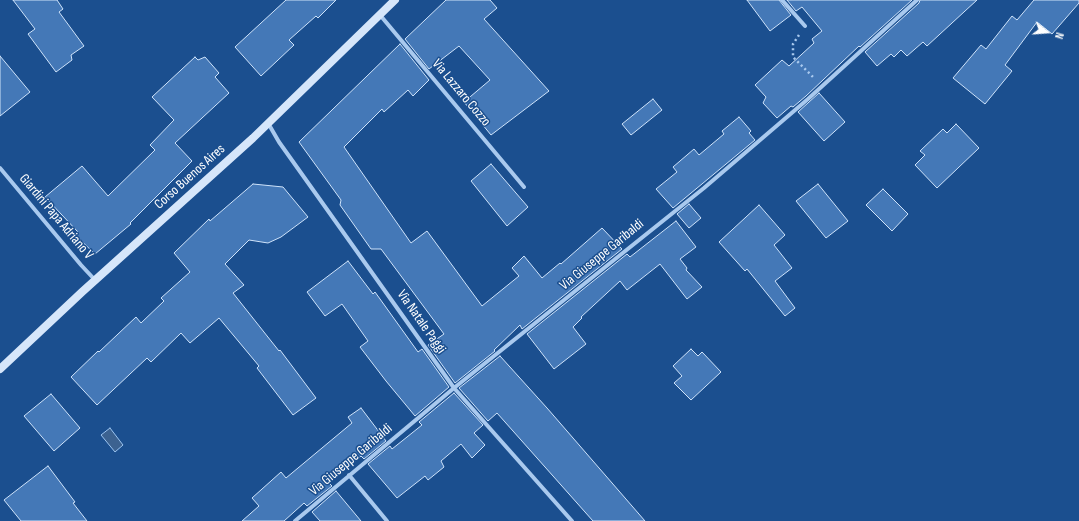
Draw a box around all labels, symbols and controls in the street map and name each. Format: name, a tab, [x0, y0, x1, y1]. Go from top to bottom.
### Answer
north arrow	[1027, 12, 1067, 52]
text: N	[1052, 31, 1066, 40]
street label: Via Lazzaro Cozzo	[428, 56, 494, 130]
street label: Corso Buenos Aires	[151, 141, 229, 213]
street label: Giardini Papa Adriano V	[15, 171, 97, 263]
street label: Via Giuseppe Garibaldi	[557, 216, 647, 294]
street label: Via Natale Paggi	[393, 287, 449, 357]
street label: Via Giuseppe Garibaldi	[306, 420, 396, 500]

